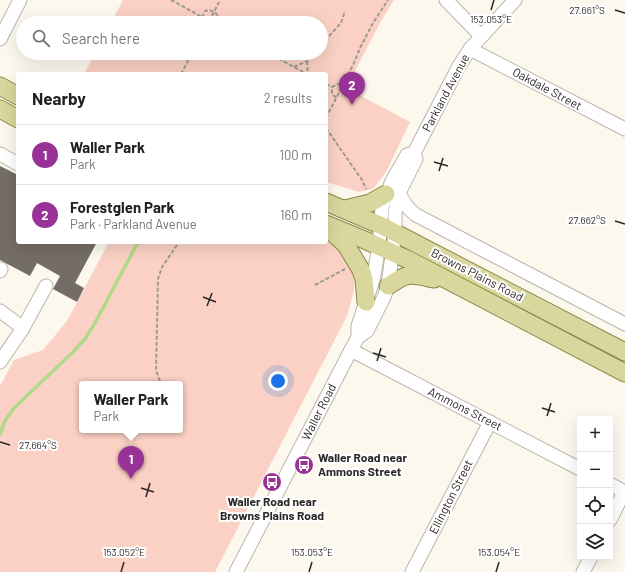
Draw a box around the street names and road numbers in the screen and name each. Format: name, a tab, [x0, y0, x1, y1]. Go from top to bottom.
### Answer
street label: Parkland Avenue	[419, 51, 471, 134]
street label: Oakdale Street	[511, 64, 584, 112]
street label: Browns Plains Road	[429, 245, 526, 303]
street label: Waller Road	[298, 381, 338, 442]
street label: Ammons Street	[426, 383, 505, 433]
street label: Ellington Street	[425, 457, 475, 536]

